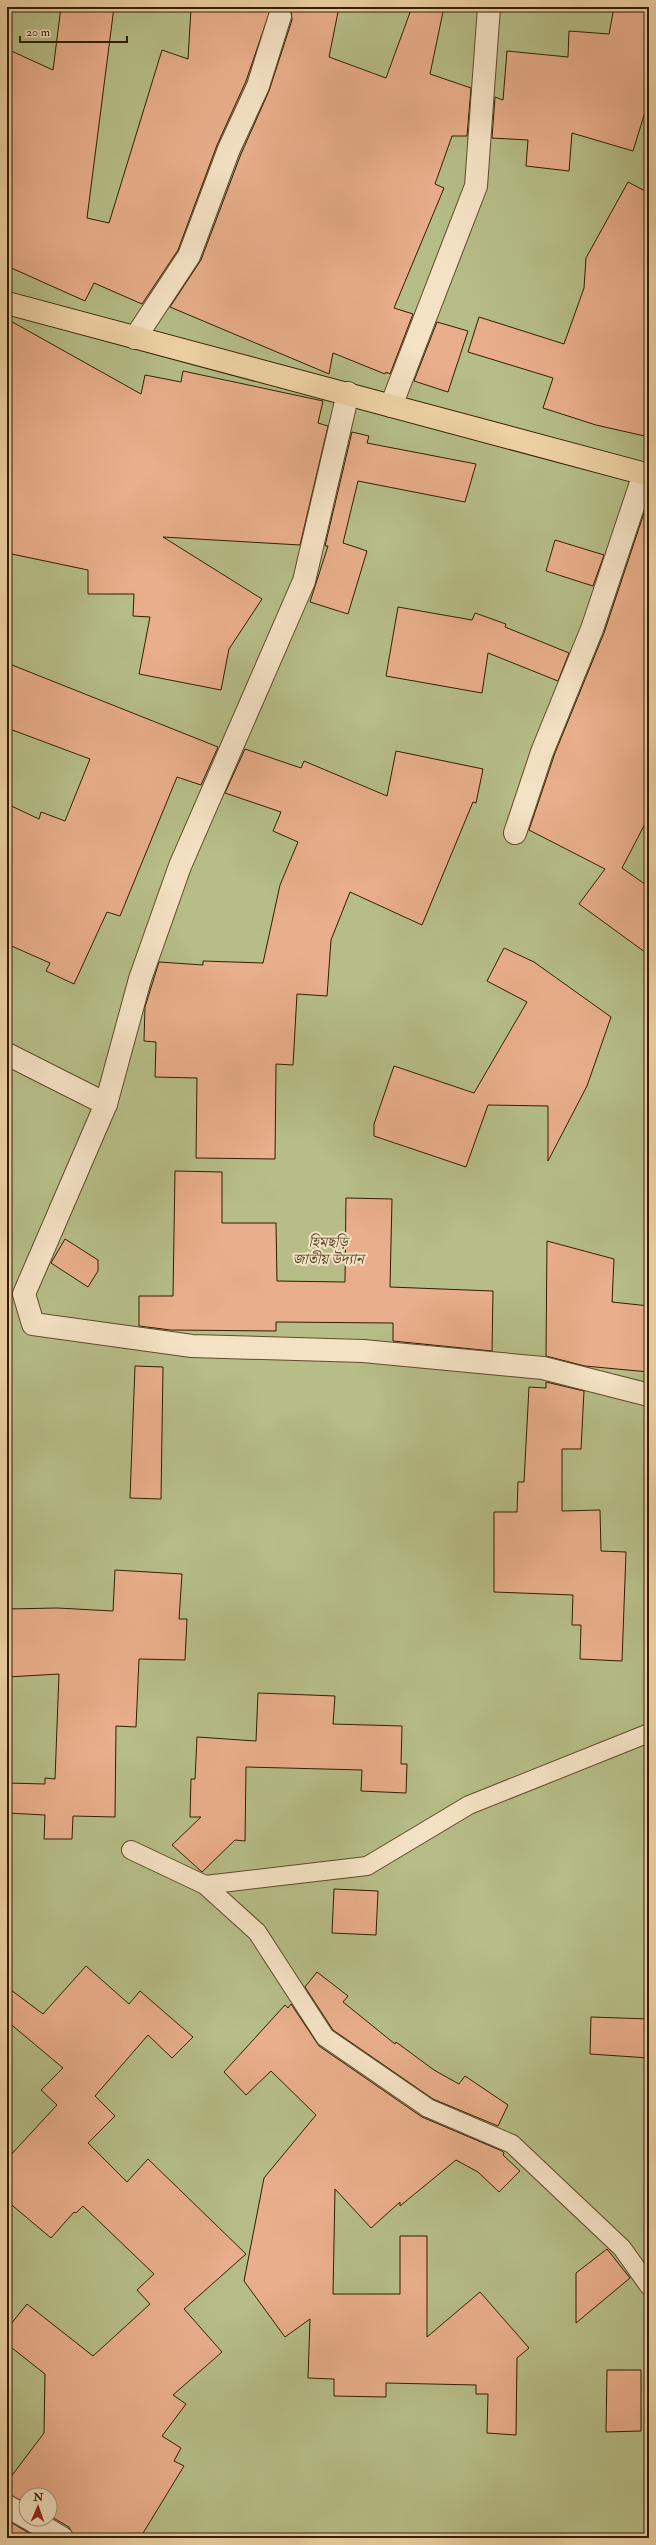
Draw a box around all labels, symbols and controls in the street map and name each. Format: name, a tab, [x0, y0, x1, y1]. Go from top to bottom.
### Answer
scale bar	[20, 18, 127, 44]
text: 20 m	[26, 25, 51, 40]
park label: হিমছড়ি জাতীয় উদ্যান	[292, 1233, 367, 1269]
north arrow	[18, 2487, 58, 2527]
text: N	[32, 2491, 45, 2504]

